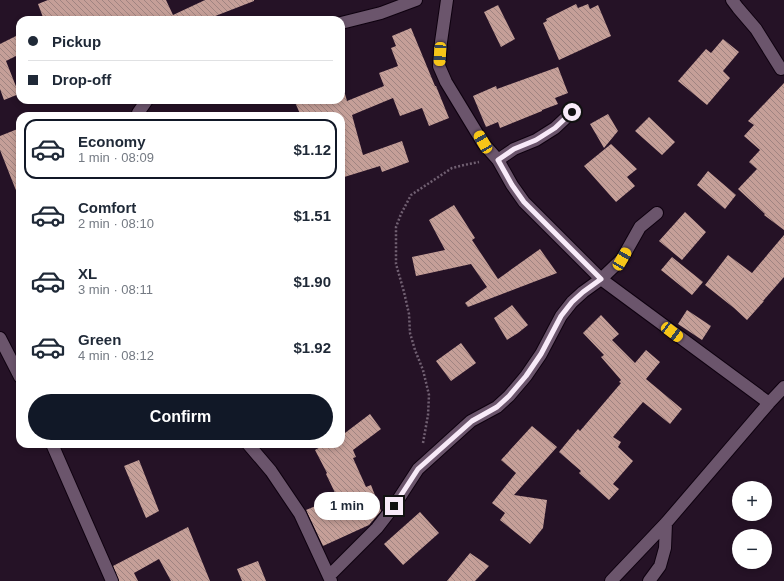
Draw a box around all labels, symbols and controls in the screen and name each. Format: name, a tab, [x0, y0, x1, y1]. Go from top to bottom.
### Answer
text: Pickup	[52, 33, 101, 50]
car	[433, 42, 447, 66]
text: Drop-off	[52, 71, 111, 88]
route start	[563, 103, 581, 121]
car	[472, 129, 494, 155]
icon: car	[30, 131, 66, 167]
text: Economy	[78, 133, 146, 150]
text: $1.12	[293, 141, 331, 158]
text: 1 min · 08:09	[78, 150, 154, 165]
icon: car	[30, 197, 66, 233]
text: Comfort	[78, 199, 136, 216]
text: $1.51	[293, 207, 331, 224]
text: 2 min · 08:10	[78, 216, 154, 231]
car	[611, 246, 633, 272]
icon: car	[30, 263, 66, 299]
text: XL	[78, 265, 97, 282]
text: $1.90	[293, 273, 331, 290]
text: 3 min · 08:11	[78, 282, 153, 297]
car	[659, 320, 685, 344]
icon: car	[30, 329, 66, 365]
text: Green	[78, 331, 121, 348]
text: $1.92	[293, 339, 331, 356]
text: 4 min · 08:12	[78, 348, 154, 363]
button: Confirm	[28, 394, 333, 440]
map controls	[732, 481, 772, 569]
button: +	[732, 481, 772, 521]
callout: 1 min	[314, 492, 380, 520]
route end	[385, 497, 403, 515]
text: 1 min	[330, 498, 364, 513]
button: −	[732, 529, 772, 569]

